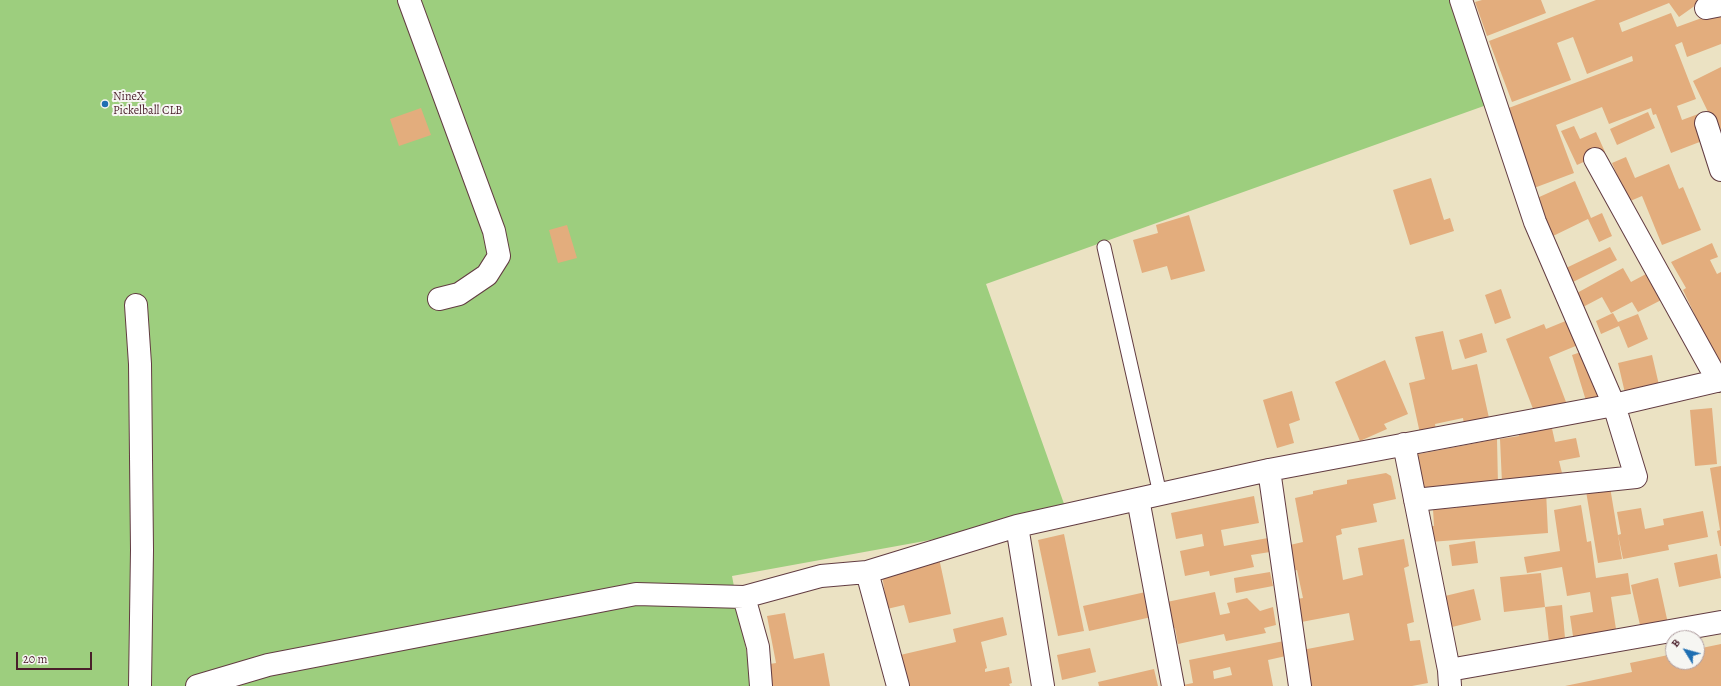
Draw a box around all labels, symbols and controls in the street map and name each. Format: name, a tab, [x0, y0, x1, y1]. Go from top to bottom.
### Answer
place label: NineX Pickelball CLB	[113, 90, 182, 118]
marker: NineX Pickelball CLB	[100, 99, 110, 109]
north arrow	[1665, 630, 1705, 670]
text: B	[1668, 636, 1684, 650]
scale bar	[18, 644, 94, 670]
text: 20 m	[23, 651, 47, 667]

